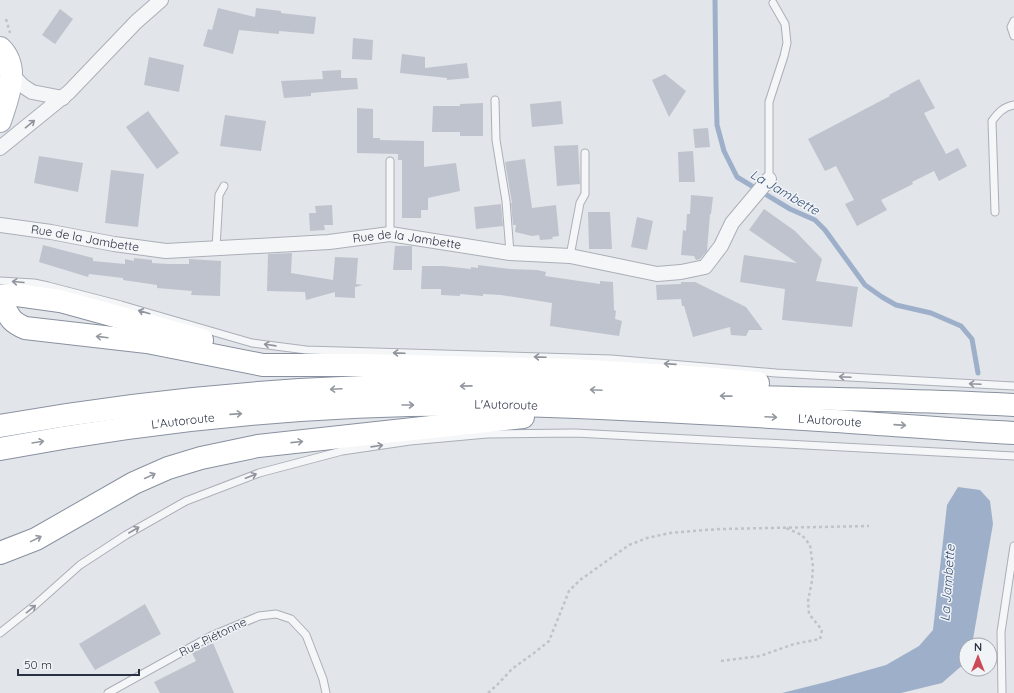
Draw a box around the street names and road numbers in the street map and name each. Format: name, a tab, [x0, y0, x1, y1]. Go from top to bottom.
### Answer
street label: Rue de la Jambette	[30, 221, 140, 254]
street label: Rue de la Jambette	[352, 226, 462, 252]
street label: L'Autoroute	[474, 396, 538, 413]
street label: L'Autoroute	[150, 409, 215, 432]
street label: L'Autoroute	[798, 411, 862, 430]
street label: Rue Piétonne	[177, 614, 249, 659]

